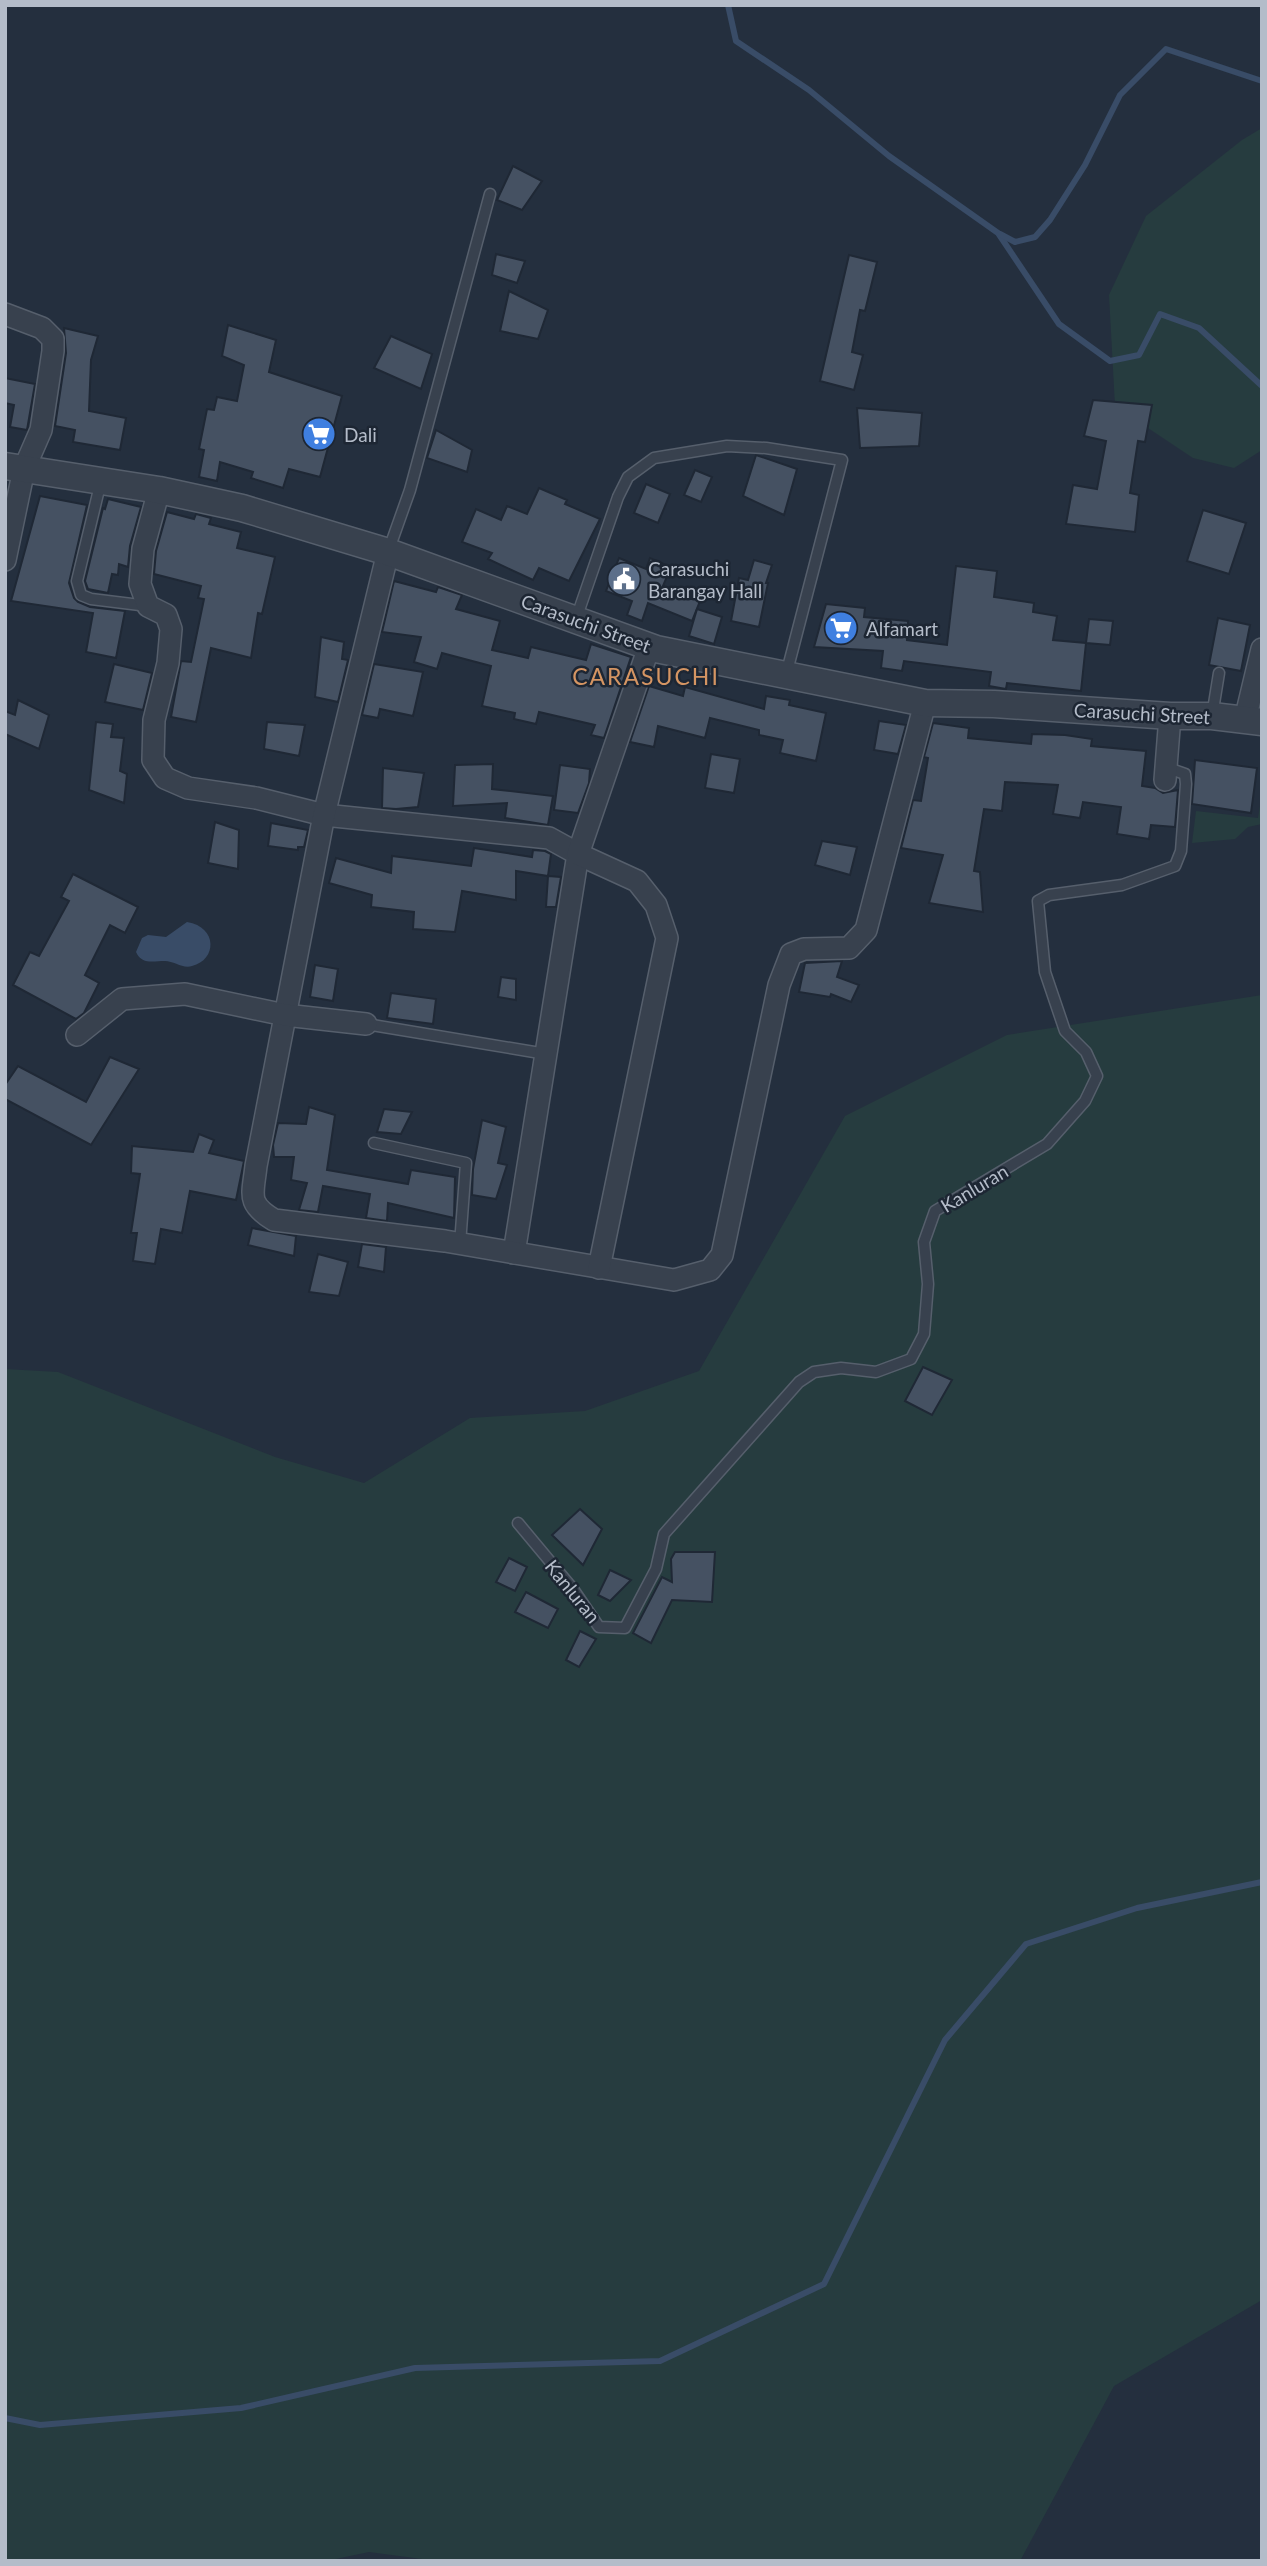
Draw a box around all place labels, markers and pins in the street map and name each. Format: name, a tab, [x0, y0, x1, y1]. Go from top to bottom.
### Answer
supermarket icon: Dali	[300, 415, 338, 453]
place label: Dali	[344, 423, 377, 446]
place label: Carasuchi Barangay Hall	[648, 557, 762, 602]
public building icon: Carasuchi Barangay Hall	[605, 560, 643, 598]
supermarket icon: Alfamart	[822, 609, 860, 647]
place label: Alfamart	[866, 617, 938, 640]

